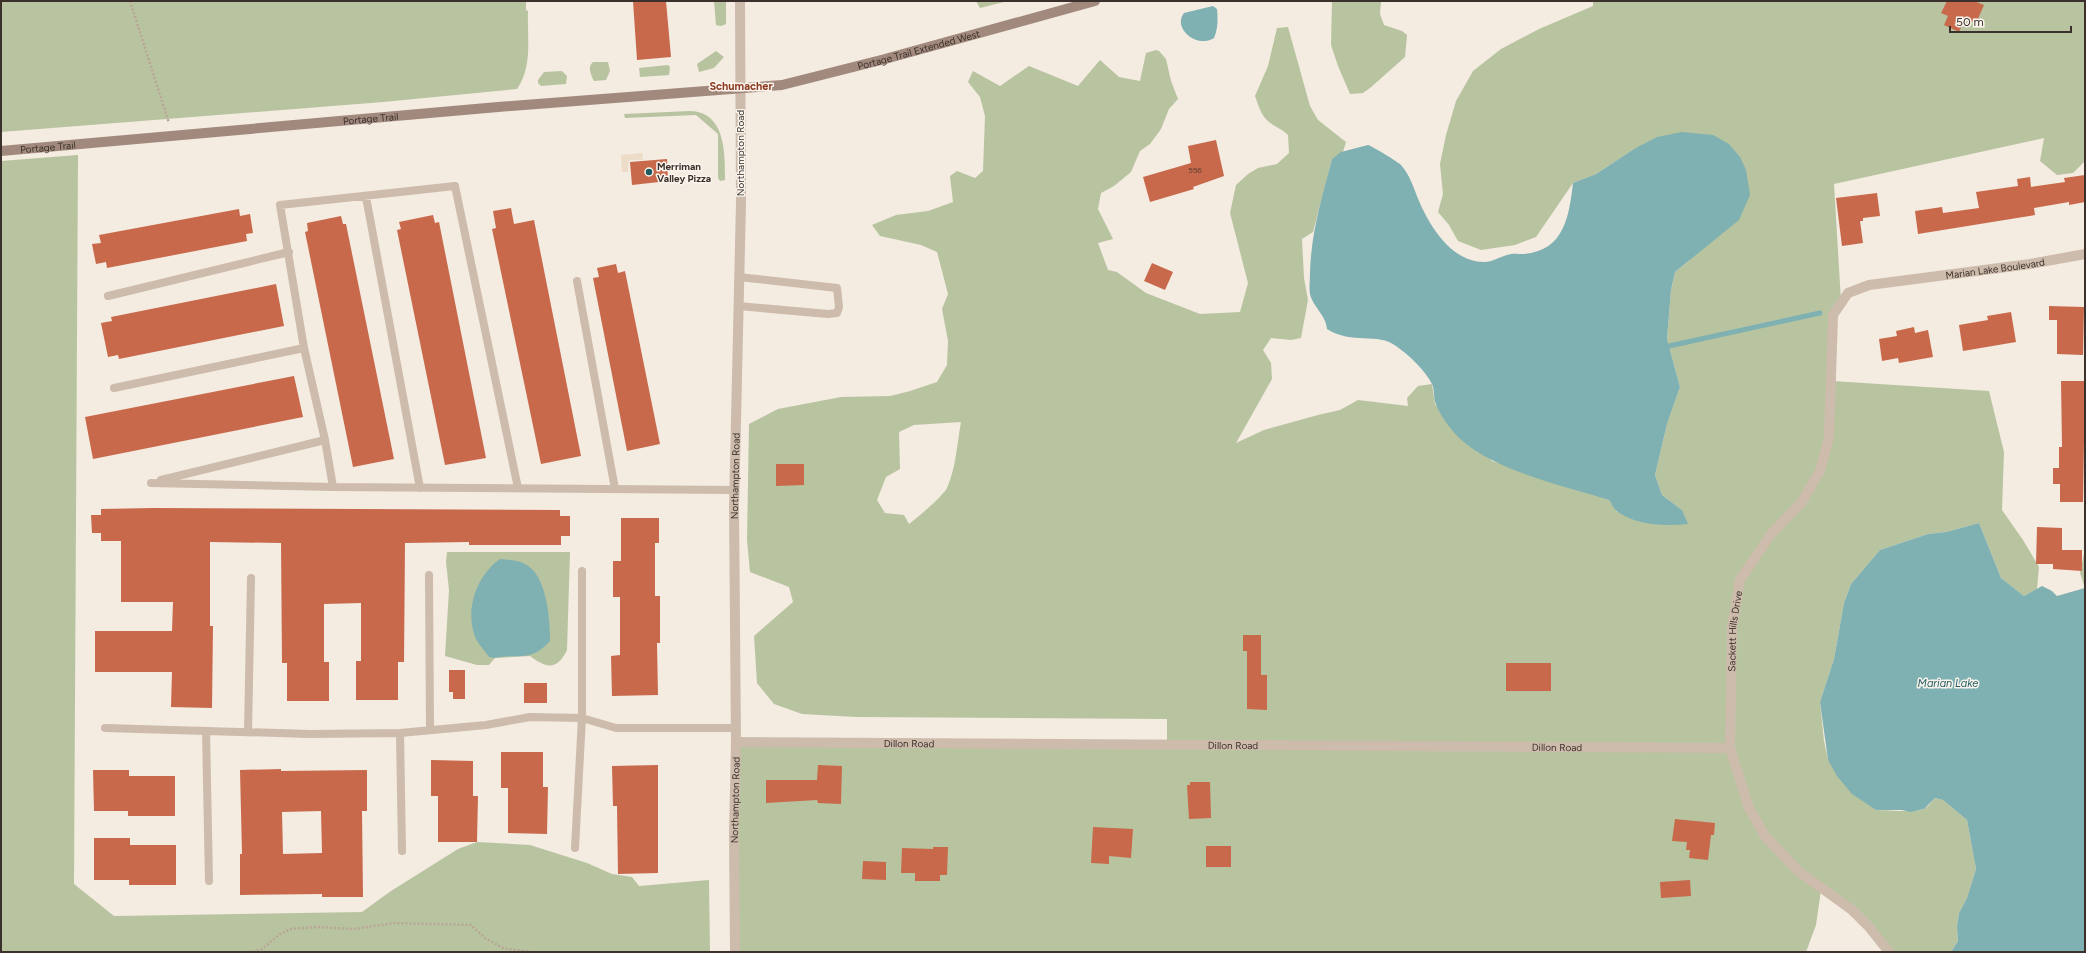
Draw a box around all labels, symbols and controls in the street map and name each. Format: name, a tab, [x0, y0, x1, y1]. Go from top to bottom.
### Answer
scale bar	[1950, 8, 2071, 34]
text: 50 m	[1956, 15, 1984, 29]
street label: Portage Trail Extended West	[856, 27, 982, 72]
district label: Schumacher	[709, 80, 773, 93]
street label: Portage Trail	[342, 109, 399, 127]
street label: Northampton Road	[734, 110, 747, 196]
street label: Portage Trail	[20, 138, 76, 156]
place label: Merriman Valley Pizza	[657, 160, 711, 185]
house number: 556	[1188, 165, 1202, 175]
marker: Merriman Valley Pizza	[644, 167, 654, 177]
street label: Marian Lake Boulevard	[1945, 255, 2046, 281]
street label: Northampton Road	[727, 432, 742, 519]
street label: Sackett Hills Drive	[1725, 589, 1745, 672]
water label: Marian Lake	[1918, 677, 1978, 690]
street label: Dillon Road	[884, 736, 934, 750]
street label: Dillon Road	[1208, 738, 1258, 752]
street label: Dillon Road	[1532, 740, 1582, 754]
street label: Northampton Road	[727, 756, 742, 843]

